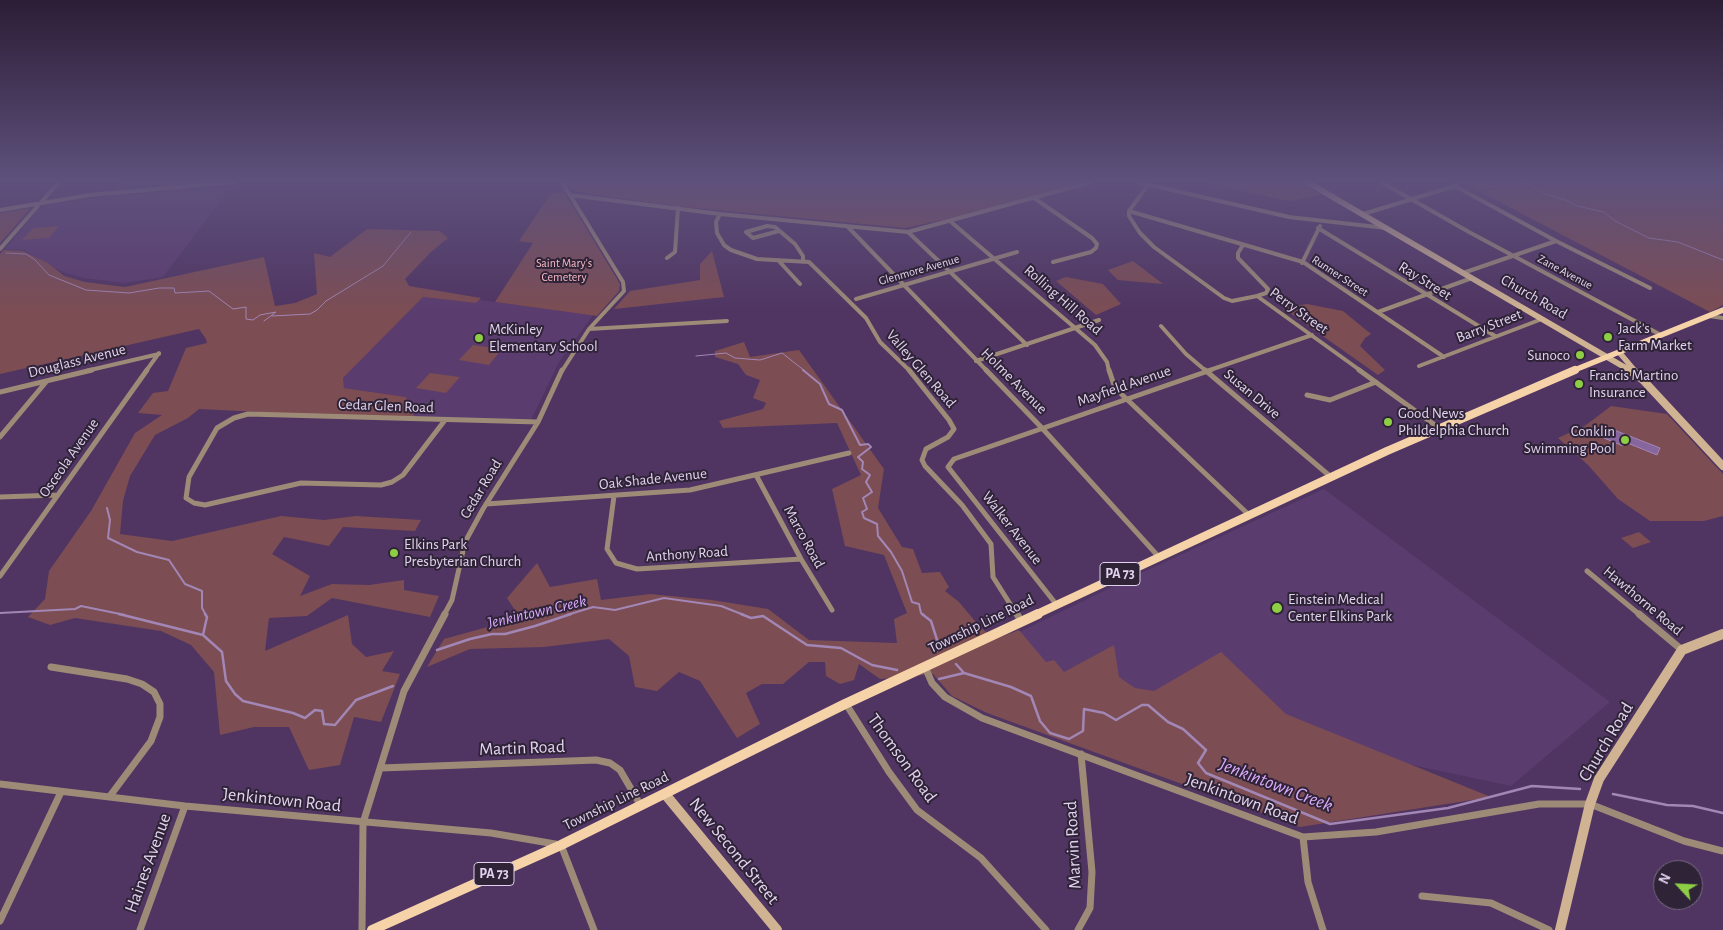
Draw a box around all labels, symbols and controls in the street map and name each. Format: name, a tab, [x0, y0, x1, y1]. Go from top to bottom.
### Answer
street label: Zane Avenue	[1535, 251, 1595, 293]
street label: Glenmore Avenue	[877, 252, 961, 288]
street label: Runner Street	[1309, 252, 1371, 300]
park label: Saint Mary's Cemetery	[536, 256, 592, 284]
street label: Ray Street	[1395, 258, 1455, 304]
street label: Rolling Hill Road	[1020, 261, 1106, 339]
street label: Church Road	[1498, 271, 1570, 323]
street label: Perry Street	[1266, 284, 1332, 338]
street label: Barry Street	[1454, 305, 1524, 347]
place label: Jack's Farm Market	[1618, 319, 1692, 354]
place label: McKinley Elementary School	[489, 320, 598, 355]
street label: Valley Glen Road	[882, 326, 960, 412]
marker: Jack's Farm Market	[1602, 331, 1614, 343]
marker: McKinley Elementary School	[473, 332, 485, 344]
street label: Douglass Avenue	[26, 340, 128, 382]
street label: Holme Avenue	[977, 344, 1051, 418]
place label: Sunoco	[1527, 346, 1570, 364]
marker: Sunoco	[1574, 349, 1586, 361]
street label: Mayfield Avenue	[1075, 362, 1173, 410]
street label: Susan Drive	[1220, 365, 1284, 423]
place label: Francis Martino Insurance	[1589, 366, 1678, 401]
marker: Francis Martino Insurance	[1573, 378, 1585, 390]
street label: Cedar Glen Road	[338, 395, 434, 417]
place label: Good News Phildelphia Church	[1398, 404, 1509, 439]
street label: Osceola Avenue	[35, 415, 103, 501]
marker: Good News Phildelphia Church	[1382, 416, 1394, 428]
place label: Conklin Swimming Pool	[1524, 422, 1615, 457]
marker: Conklin Swimming Pool	[1619, 434, 1631, 446]
street label: Cedar Road	[456, 456, 506, 522]
street label: Oak Shade Avenue	[598, 464, 708, 494]
street label: Walker Avenue	[978, 488, 1046, 568]
street label: Marco Road	[779, 503, 829, 571]
place label: Elkins Park Presbyterian Church	[404, 535, 521, 570]
street label: Anthony Road	[645, 542, 729, 566]
marker: Elkins Park Presbyterian Church	[388, 547, 400, 559]
road number: PA 73	[1100, 562, 1140, 586]
street label: Hawthorne Road	[1600, 562, 1686, 640]
place label: Einstein Medical Center Elkins Park	[1288, 590, 1392, 625]
water label: Jenkintown Creek	[486, 591, 588, 633]
street label: Township Line Road	[925, 591, 1037, 657]
marker: Einstein Medical Center Elkins Park	[1270, 601, 1284, 615]
street label: Church Road	[1574, 698, 1638, 786]
street label: Thomson Road	[863, 709, 941, 807]
street label: Martin Road	[479, 736, 565, 760]
water label: Jenkintown Creek	[1216, 753, 1336, 817]
street label: Township Line Road	[560, 768, 672, 834]
street label: Jenkintown Road	[1182, 769, 1302, 829]
street label: Jenkintown Road	[222, 783, 342, 817]
street label: New Second Street	[684, 793, 784, 909]
street label: Marvin Road	[1060, 800, 1086, 890]
street label: Haines Avenue	[120, 810, 176, 916]
north arrow	[1653, 860, 1703, 910]
road number: PA 73	[474, 862, 514, 886]
text: N	[1657, 872, 1674, 886]

